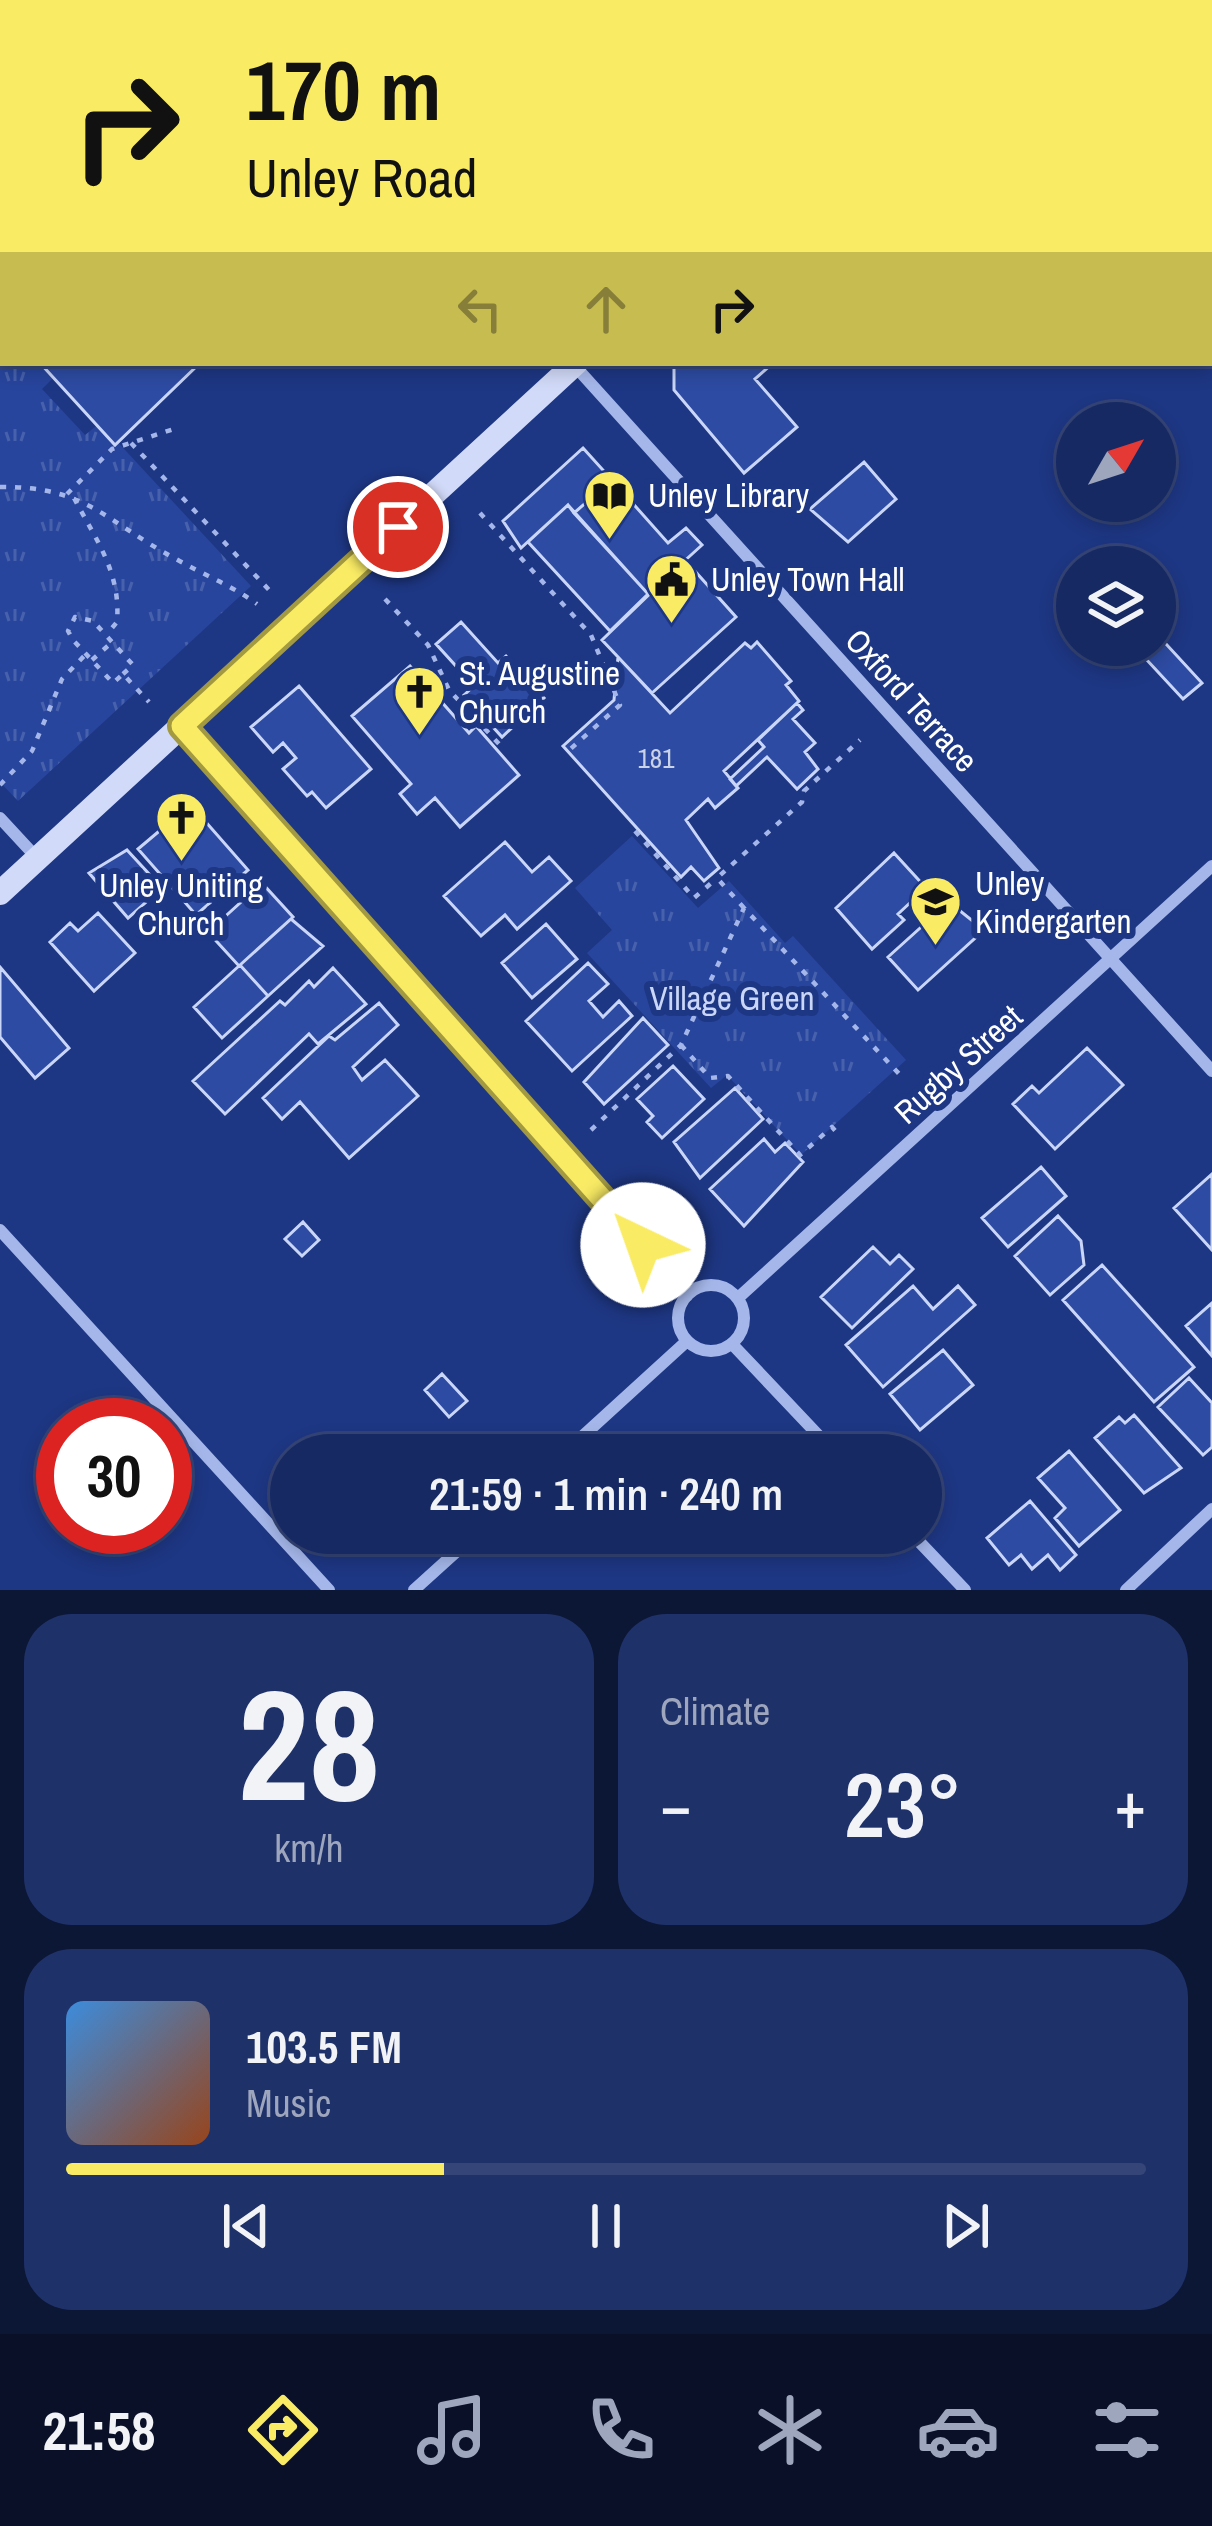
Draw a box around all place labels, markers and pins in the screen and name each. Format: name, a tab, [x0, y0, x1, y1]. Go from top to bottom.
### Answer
library icon: Unley Library	[581, 467, 637, 541]
place label: Unley Library	[648, 473, 809, 517]
pin	[347, 476, 449, 578]
public building icon: Unley Town Hall	[644, 551, 700, 625]
place label: Unley Town Hall	[711, 557, 905, 601]
place label: St. Augustine Church	[459, 651, 620, 733]
church icon: St. Augustine Church	[392, 664, 448, 738]
church icon: Unley Uniting Church	[153, 790, 209, 864]
place label: Unley Kindergarten	[975, 861, 1131, 943]
place label: Unley Uniting Church	[99, 863, 263, 945]
school or university icon: Unley Kindergarten	[908, 874, 964, 948]

